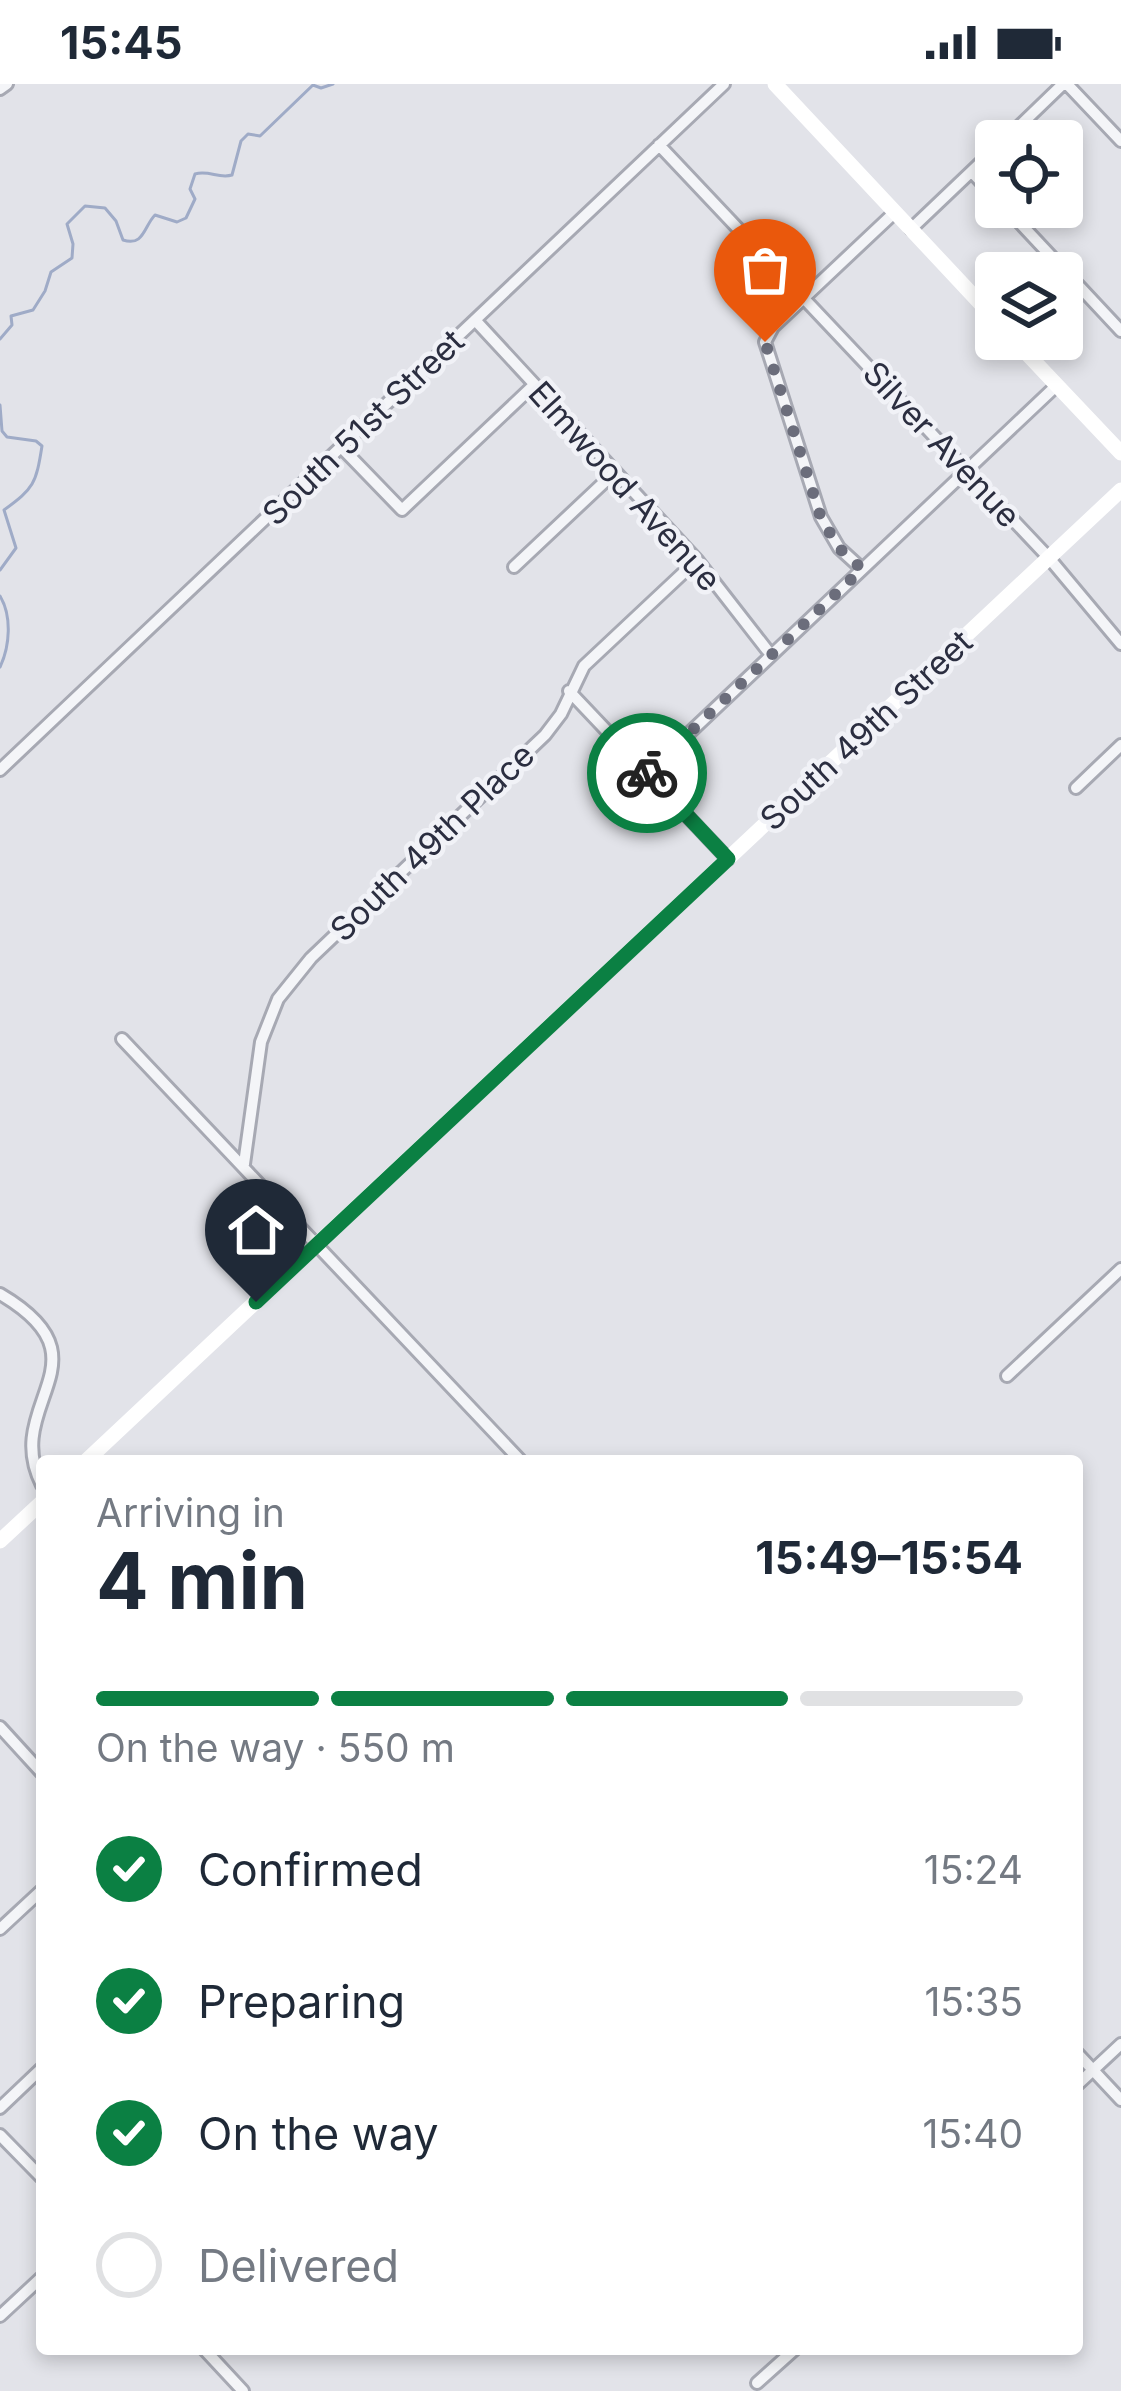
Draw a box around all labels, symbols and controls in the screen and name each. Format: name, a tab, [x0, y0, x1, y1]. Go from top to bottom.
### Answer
text: 15:45	[60, 15, 182, 70]
map controls	[975, 120, 1083, 360]
button: locate	[975, 120, 1083, 228]
pin	[714, 219, 816, 342]
icon: bag	[732, 237, 798, 303]
button: layers	[975, 252, 1083, 360]
street label: South 51st Street	[254, 321, 472, 533]
street label: Silver Avenue	[855, 353, 1029, 535]
street label: Elmwood Avenue	[520, 373, 730, 599]
street label: South 49th Street	[752, 621, 980, 838]
courier	[587, 713, 707, 833]
street label: South 49th Place	[322, 735, 542, 949]
icon: bike	[614, 740, 680, 806]
pin	[205, 1179, 307, 1302]
icon: home	[223, 1197, 289, 1263]
text: Arriving in	[96, 1489, 285, 1536]
text: 15:49–15:54	[755, 1530, 1023, 1585]
text: 4 min	[96, 1533, 308, 1628]
text: On the way · 550 m	[96, 1724, 455, 1771]
icon: check	[96, 1836, 162, 1902]
text: Confirmed	[198, 1842, 423, 1897]
text: 15:24	[924, 1846, 1023, 1893]
icon: check	[96, 1968, 162, 2034]
text: Preparing	[198, 1974, 405, 2029]
text: 15:35	[924, 1978, 1023, 2025]
icon: check	[96, 2100, 162, 2166]
text: On the way	[198, 2106, 439, 2161]
text: 15:40	[922, 2110, 1023, 2157]
text: Delivered	[198, 2238, 399, 2293]

